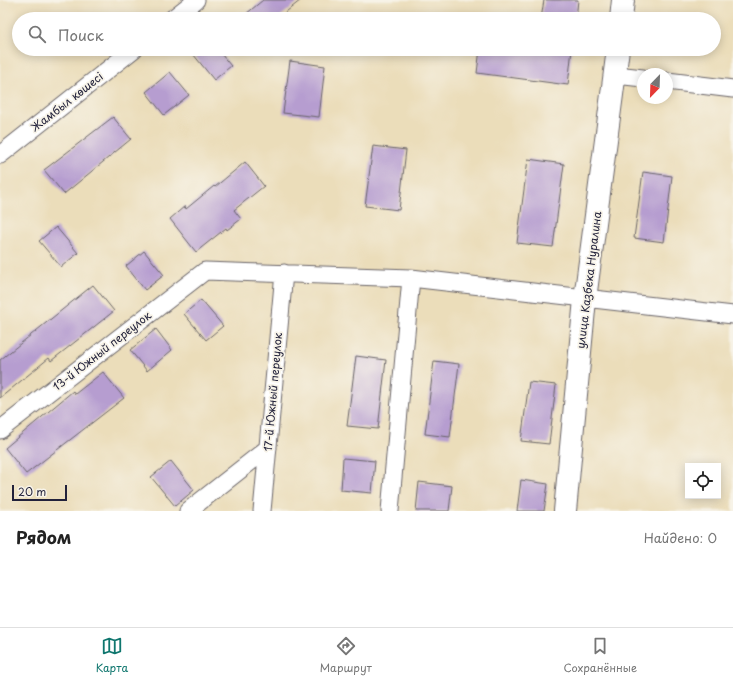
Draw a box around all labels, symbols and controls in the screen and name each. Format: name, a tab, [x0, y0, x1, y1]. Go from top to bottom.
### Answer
search box	[12, 12, 721, 56]
icon: search	[26, 23, 48, 45]
text: Поиск	[58, 23, 104, 46]
street label: Жамбыл көшесі	[27, 68, 107, 135]
north arrow	[637, 68, 673, 104]
street label: улица Казбека Нуралина	[572, 210, 605, 349]
street label: 13-й Южный переулок	[49, 306, 155, 394]
street label: 17-й Южный переулок	[259, 331, 286, 452]
map controls	[685, 463, 721, 499]
button: locate	[685, 463, 721, 499]
scale bar	[12, 483, 67, 502]
text: 20 m	[18, 483, 46, 500]
text: Рядом	[16, 524, 71, 550]
text: Найдено: 0	[644, 528, 717, 547]
tab: Карта	[96, 635, 128, 676]
tab: Маршрут	[320, 635, 372, 676]
tab: Сохранённые	[564, 635, 637, 676]

